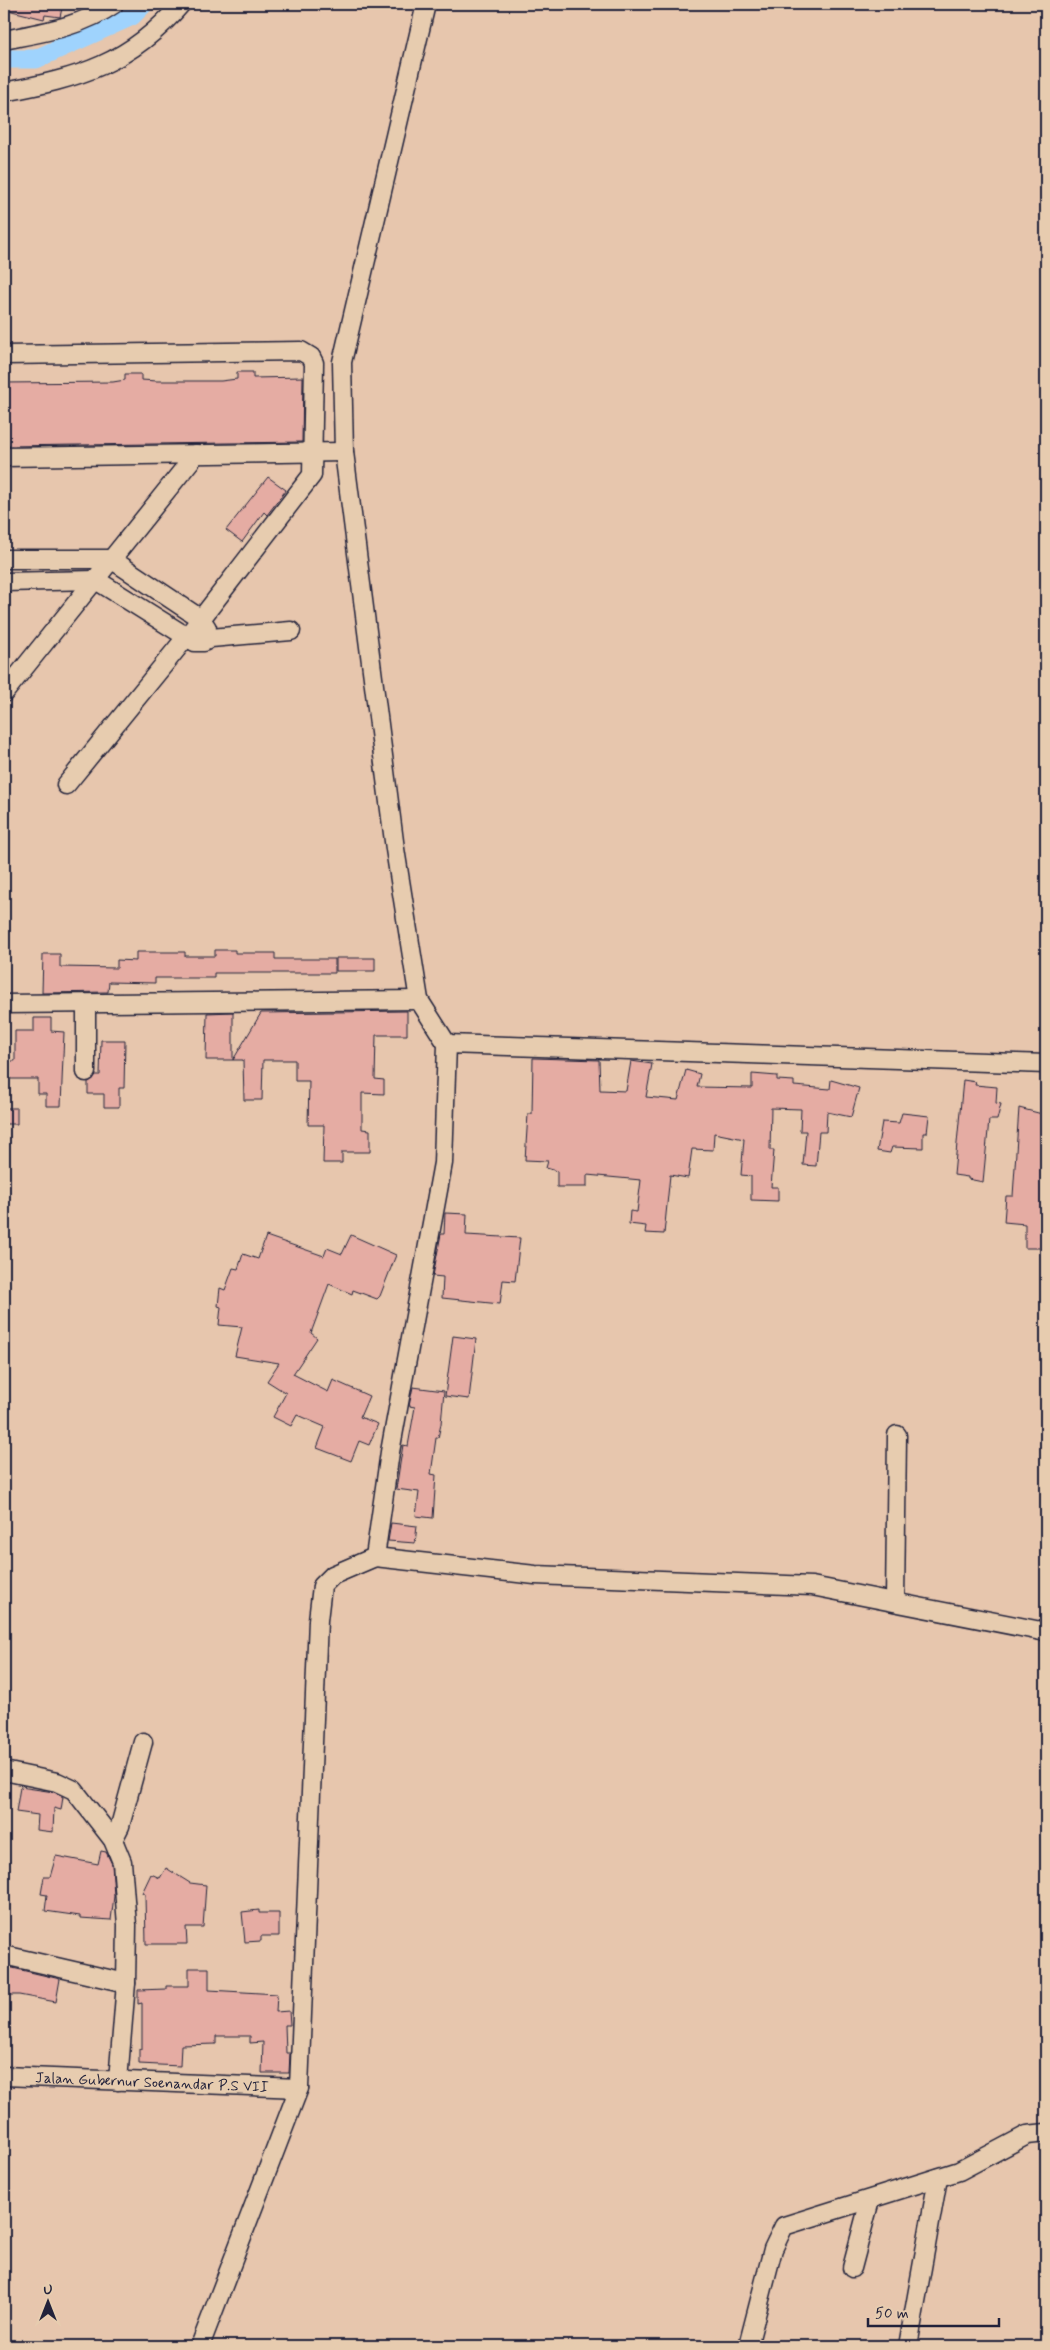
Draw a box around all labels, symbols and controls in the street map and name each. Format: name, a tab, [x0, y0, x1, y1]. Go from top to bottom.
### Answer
street label: Jalan Gubernur Soenandar P.S VII	[35, 2068, 269, 2098]
north arrow	[22, 2278, 72, 2328]
text: U	[43, 2281, 53, 2299]
scale bar	[868, 2295, 999, 2327]
text: 50 m	[875, 2304, 909, 2324]

